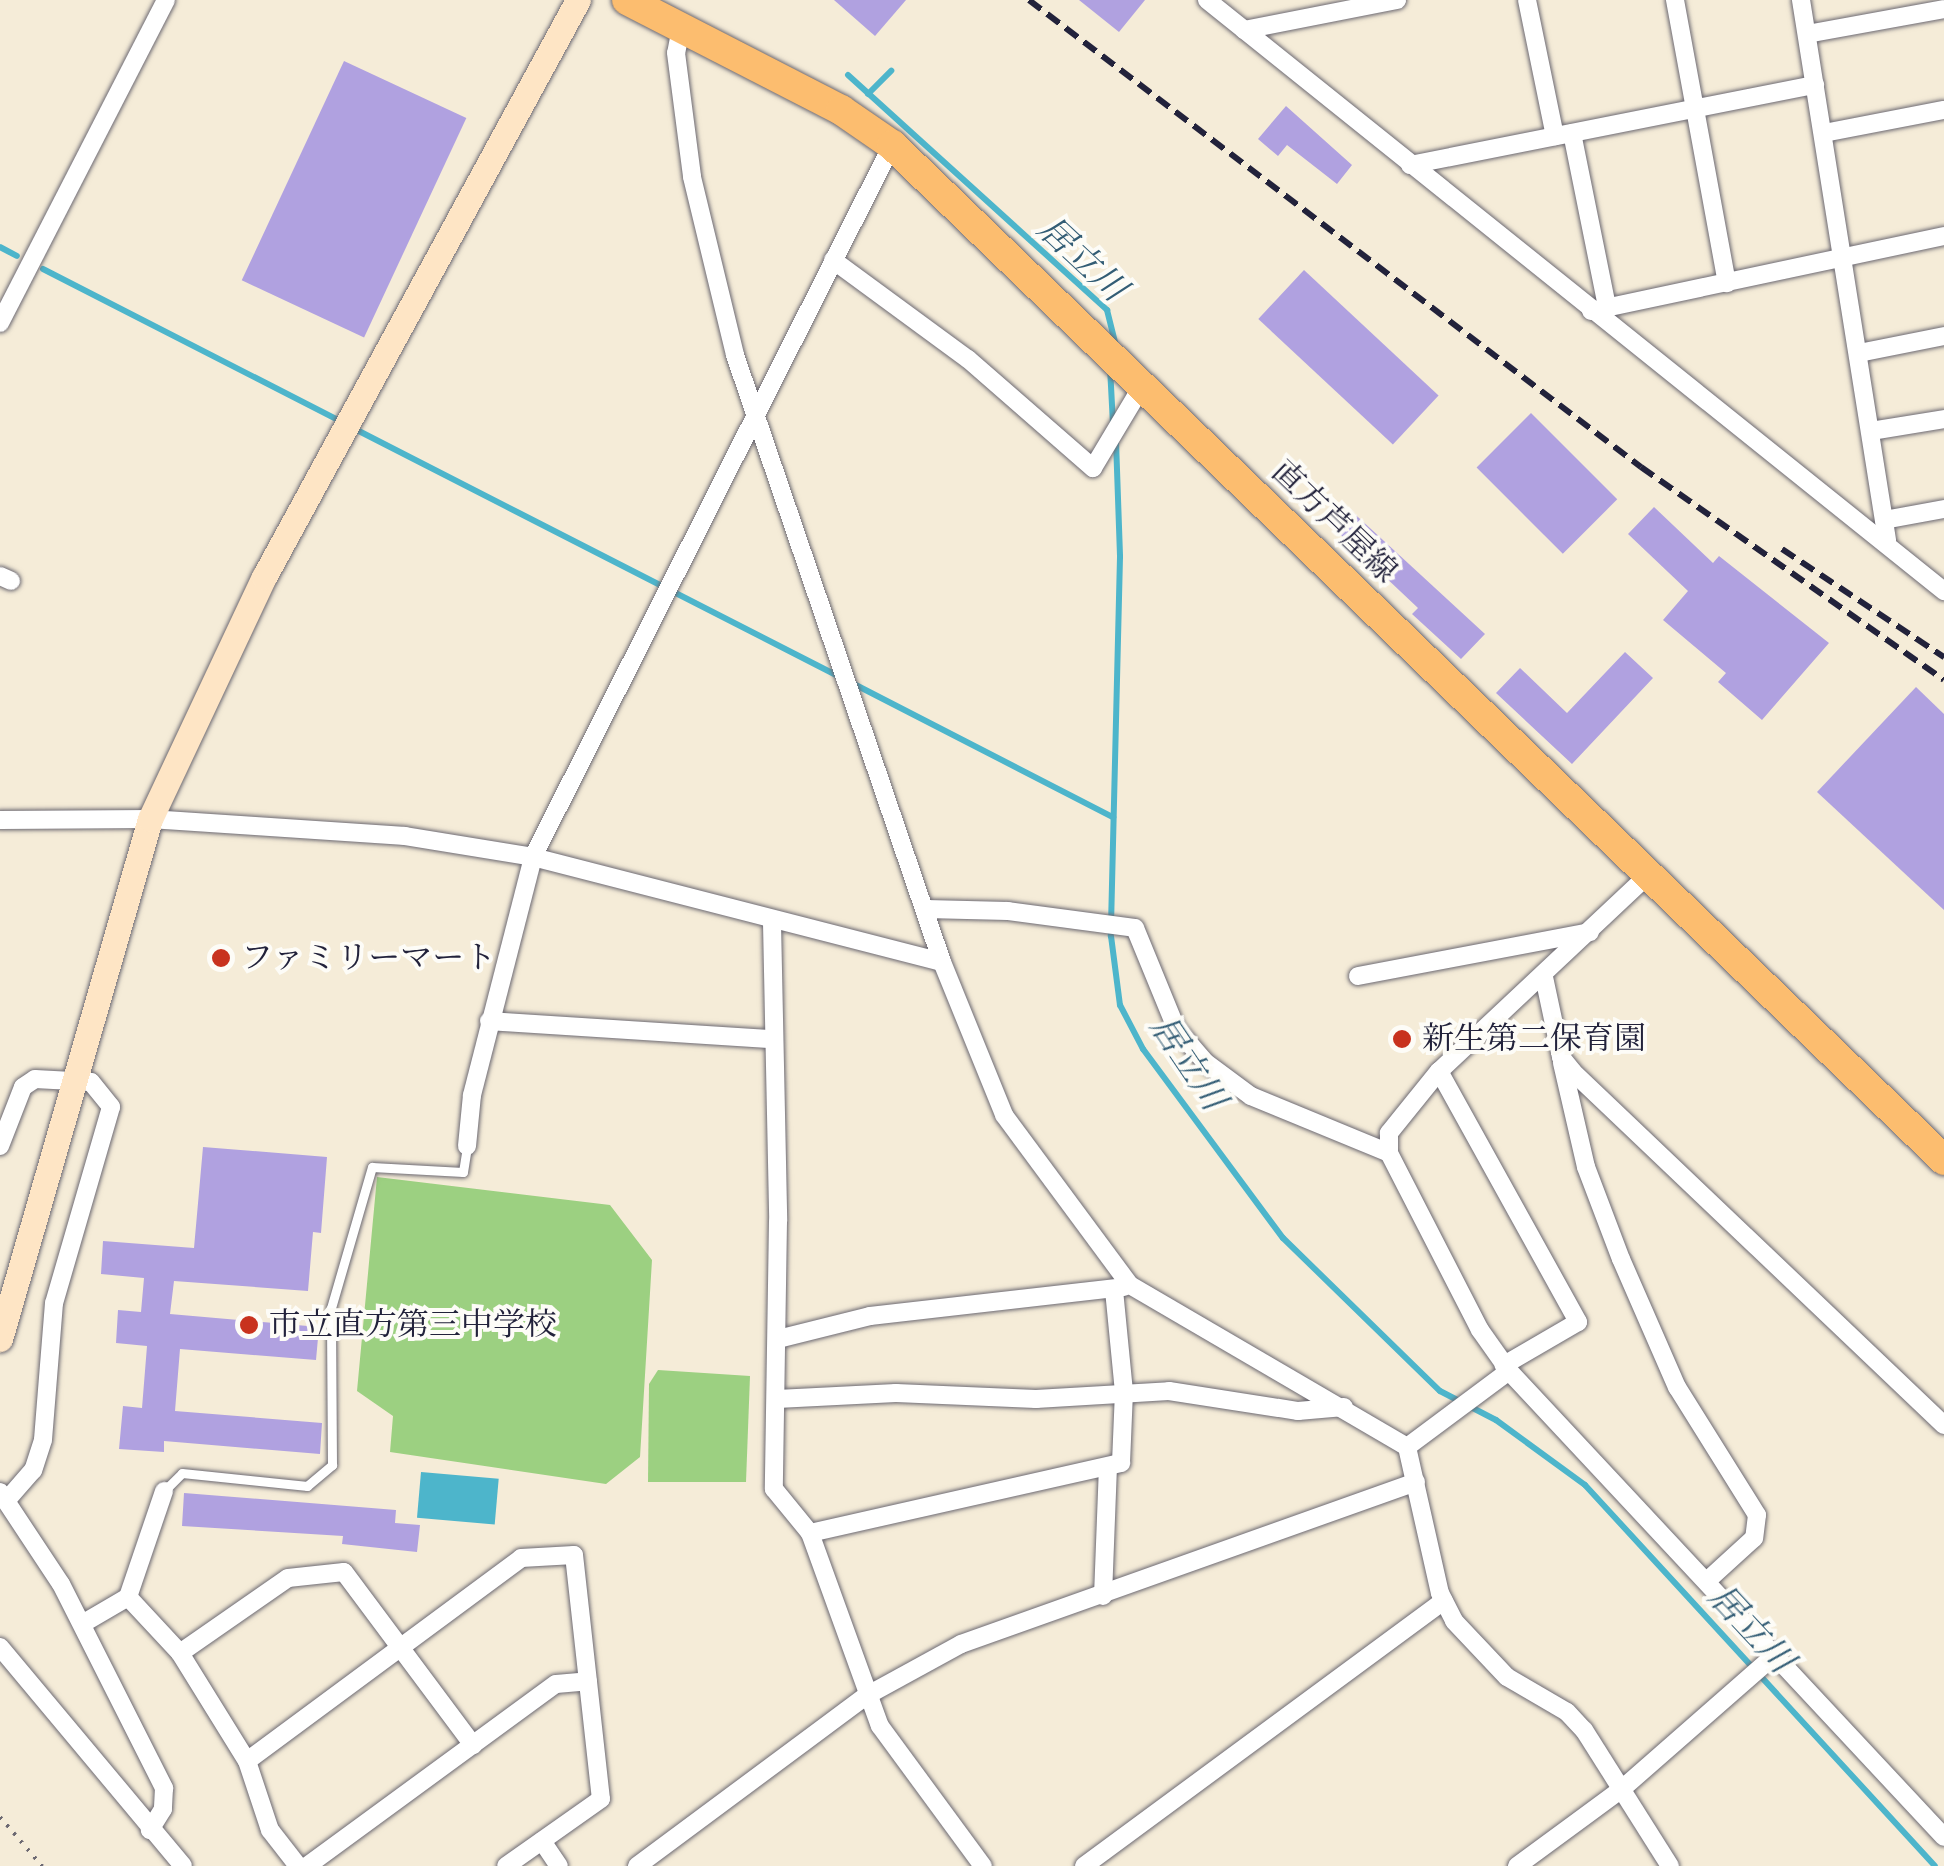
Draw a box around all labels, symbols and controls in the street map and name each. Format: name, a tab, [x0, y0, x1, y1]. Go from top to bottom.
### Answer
water label: 居立川	[1029, 208, 1135, 310]
street label: 直方芦屋線	[1263, 453, 1405, 591]
place label: ファミリーマート	[241, 939, 497, 977]
marker: ファミリーマート	[210, 947, 232, 969]
water label: 居立川	[1141, 1008, 1235, 1118]
place label: 新生第二保育園	[1422, 1020, 1646, 1058]
marker: 新生第二保育園	[1391, 1028, 1413, 1050]
place label: 市立直方第三中学校	[269, 1306, 557, 1344]
marker: 市立直方第三中学校	[238, 1314, 260, 1336]
water label: 居立川	[1700, 1576, 1802, 1682]

